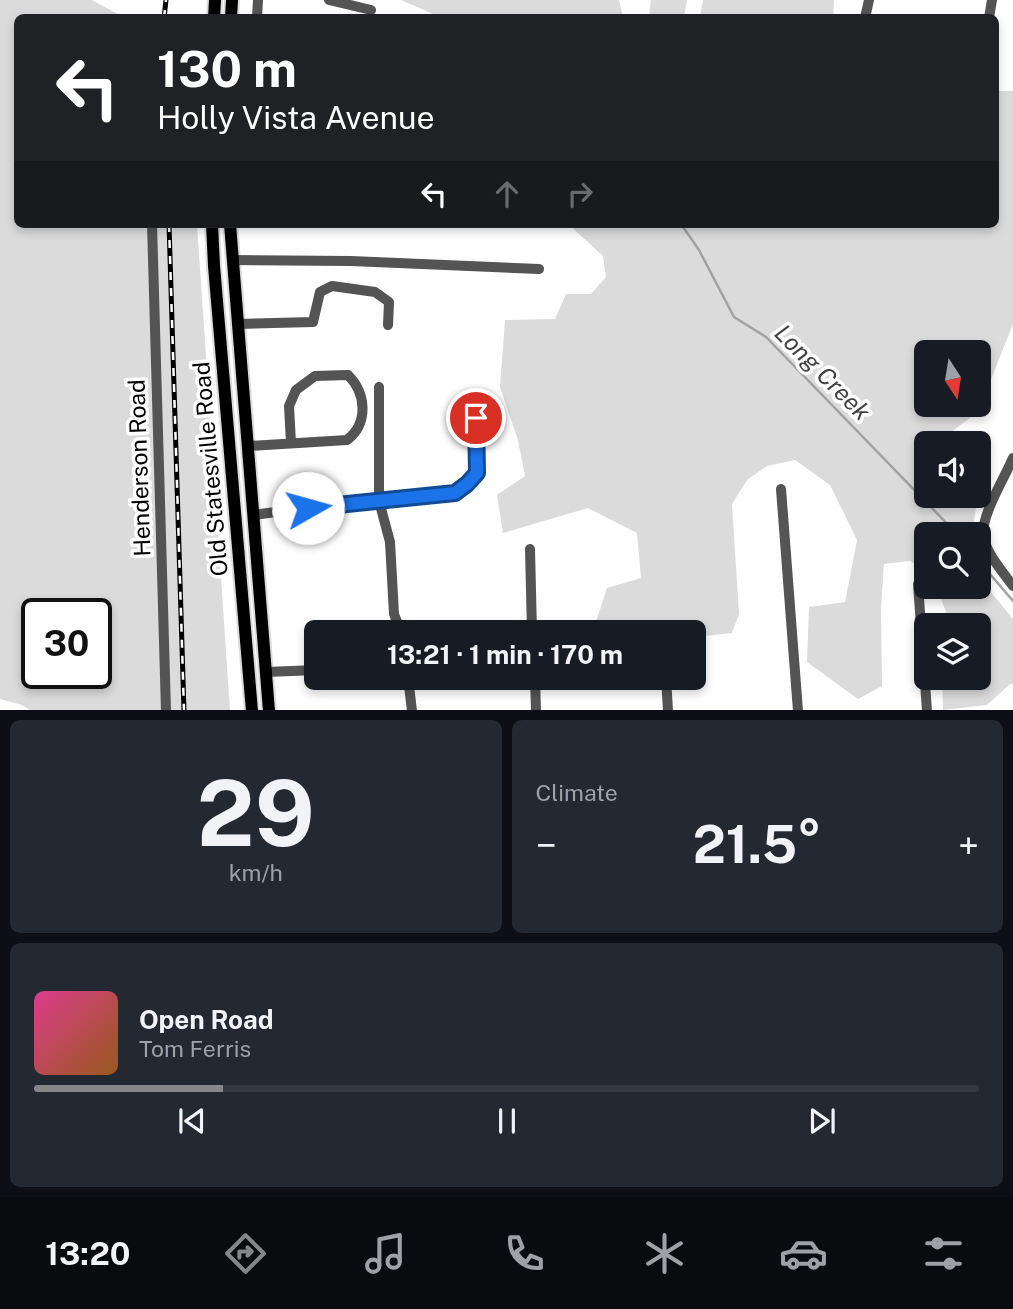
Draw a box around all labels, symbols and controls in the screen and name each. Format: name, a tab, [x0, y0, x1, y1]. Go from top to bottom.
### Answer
text: 130 m	[157, 40, 297, 98]
icon: left	[42, 42, 133, 133]
text: Holly Vista Avenue	[157, 99, 435, 136]
icon: left	[415, 175, 453, 213]
icon: ahead	[488, 175, 526, 213]
icon: right	[561, 175, 599, 213]
water label: Long Creek	[769, 318, 877, 426]
north arrow	[914, 340, 990, 416]
map controls	[914, 340, 991, 690]
street label: Old Statesville Road	[187, 361, 233, 577]
street label: Henderson Road	[122, 379, 156, 557]
pin	[446, 388, 506, 448]
icon: arrive	[457, 399, 495, 437]
button: sound	[914, 431, 991, 508]
position arrow	[271, 471, 345, 545]
button: search	[914, 522, 991, 599]
speed limit sign: 30	[21, 598, 112, 689]
button: layers	[914, 613, 991, 690]
text: 13:21 · 1 min · 170 m	[387, 639, 623, 670]
text: 29	[197, 760, 315, 866]
text: Climate	[536, 779, 618, 806]
text: 21.5°	[693, 814, 822, 875]
text: −	[536, 823, 557, 868]
text: +	[958, 823, 979, 868]
text: km/h	[229, 859, 283, 886]
text: Open Road	[139, 1004, 274, 1035]
text: Tom Ferris	[139, 1035, 251, 1062]
icon: previous	[173, 1102, 211, 1140]
icon: pause	[488, 1102, 526, 1140]
icon: next	[803, 1102, 841, 1140]
icon: directions	[221, 1229, 270, 1278]
icon: music	[361, 1229, 410, 1278]
icon: phone	[500, 1229, 549, 1278]
icon: climate	[640, 1229, 689, 1278]
icon: car	[779, 1229, 828, 1278]
icon: filters	[919, 1229, 968, 1278]
text: 13:20	[45, 1235, 130, 1272]

